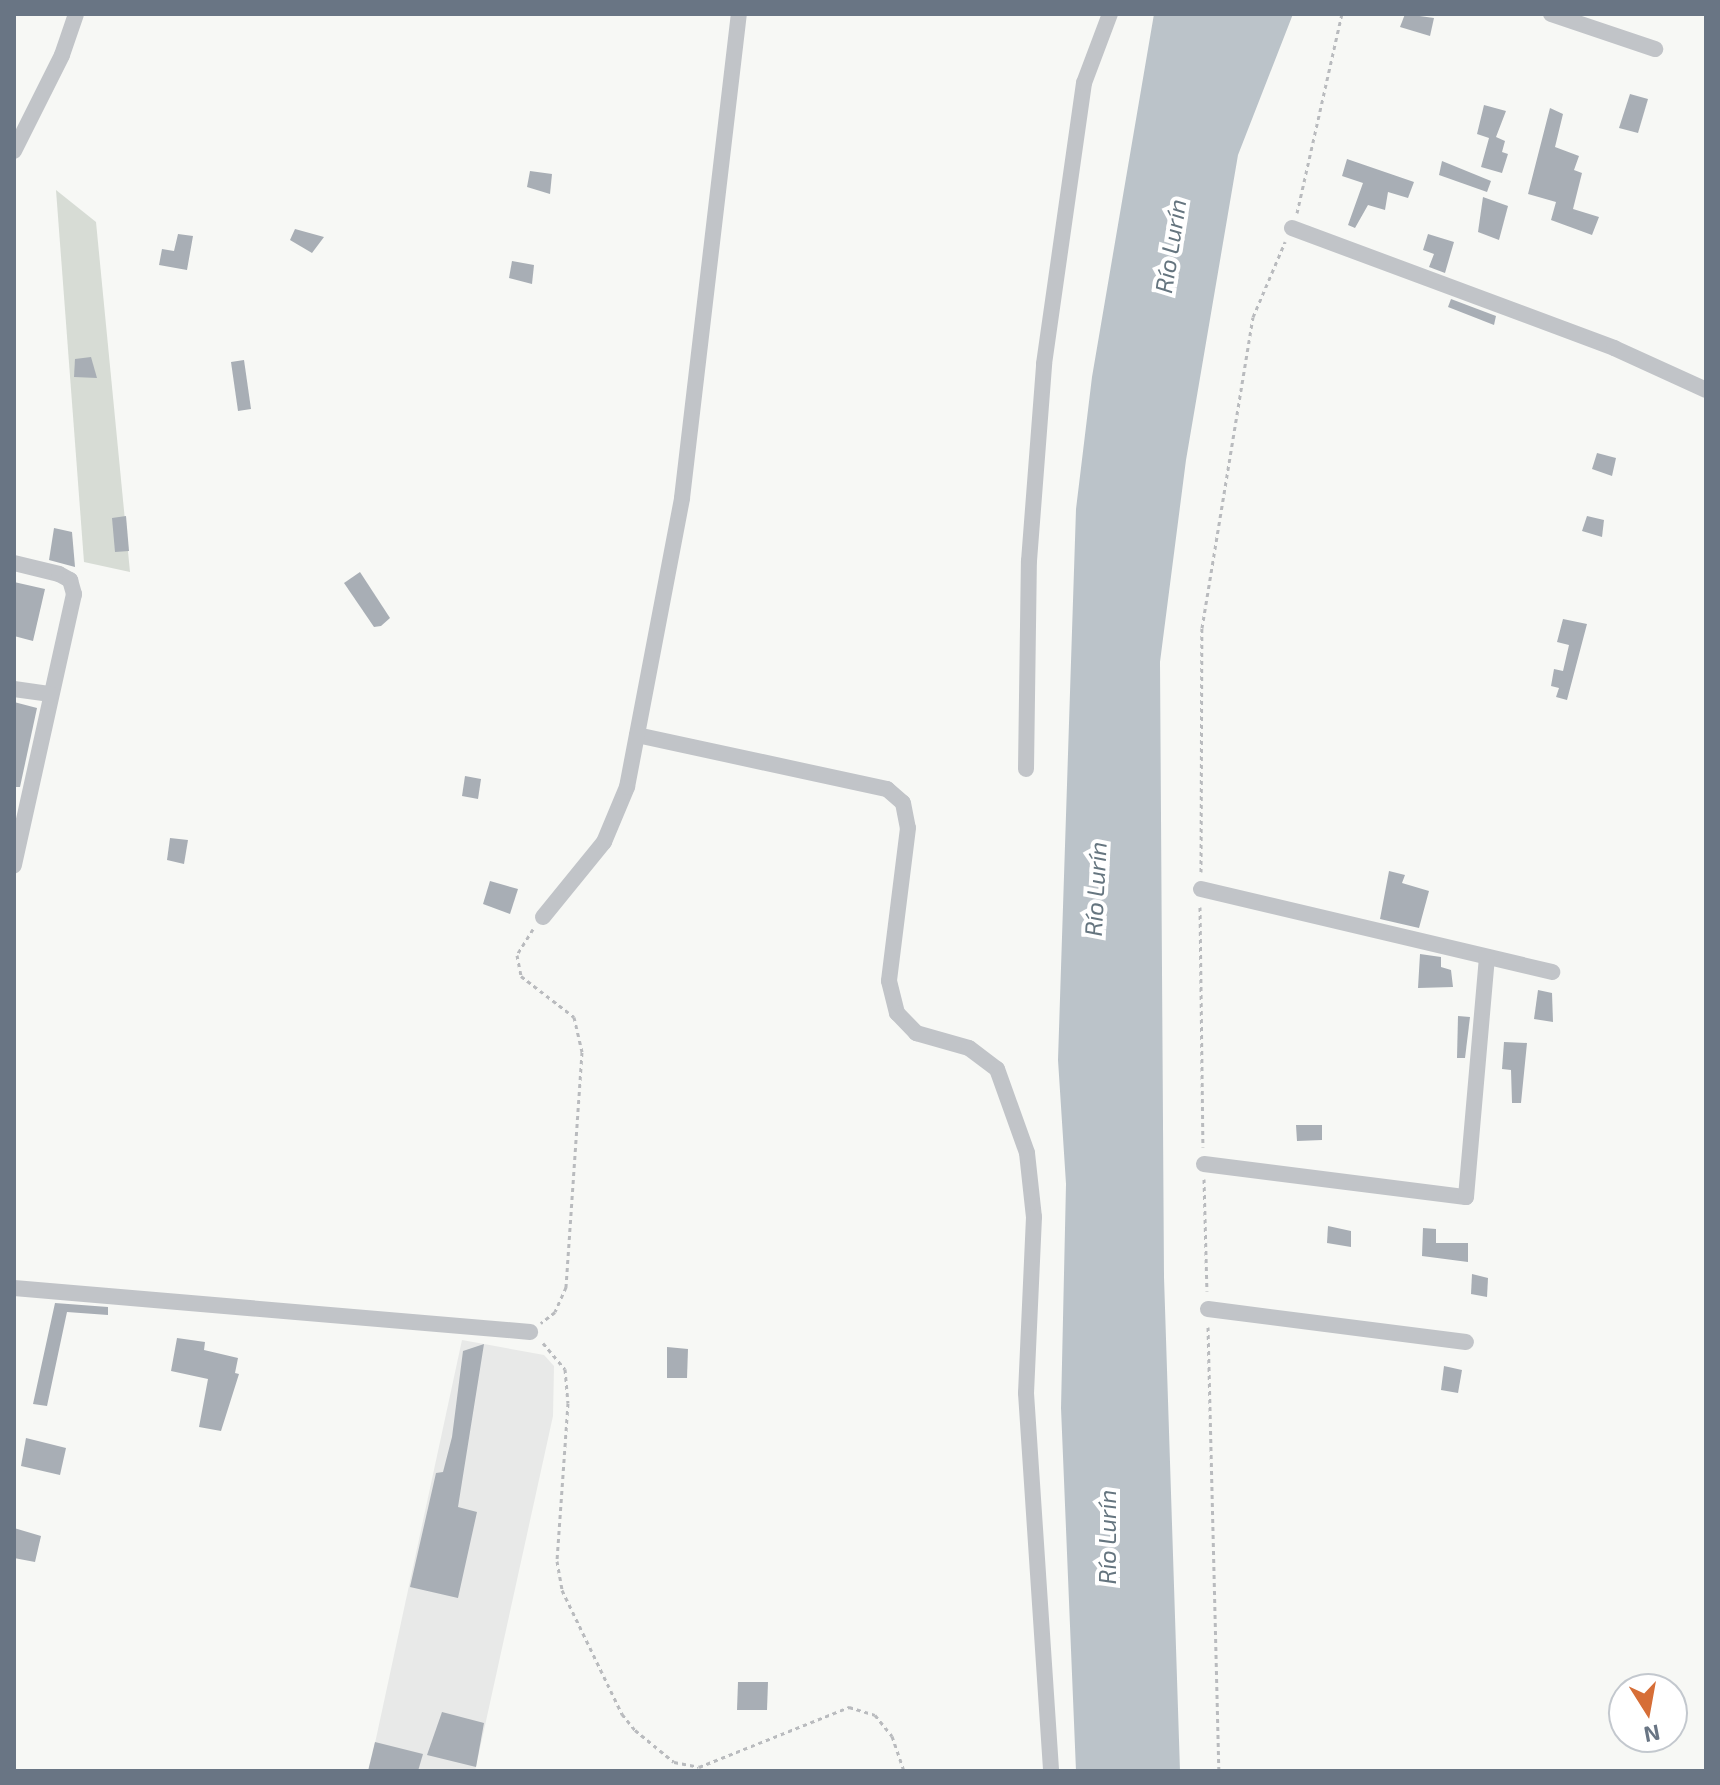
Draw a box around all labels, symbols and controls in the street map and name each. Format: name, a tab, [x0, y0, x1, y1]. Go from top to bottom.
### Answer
water label: Río Lurín	[1148, 197, 1192, 295]
water label: Río Lurín	[1078, 841, 1112, 937]
water label: Río Lurín	[1093, 1490, 1121, 1584]
north arrow	[1608, 1673, 1688, 1753]
text: N	[1642, 1720, 1662, 1749]

